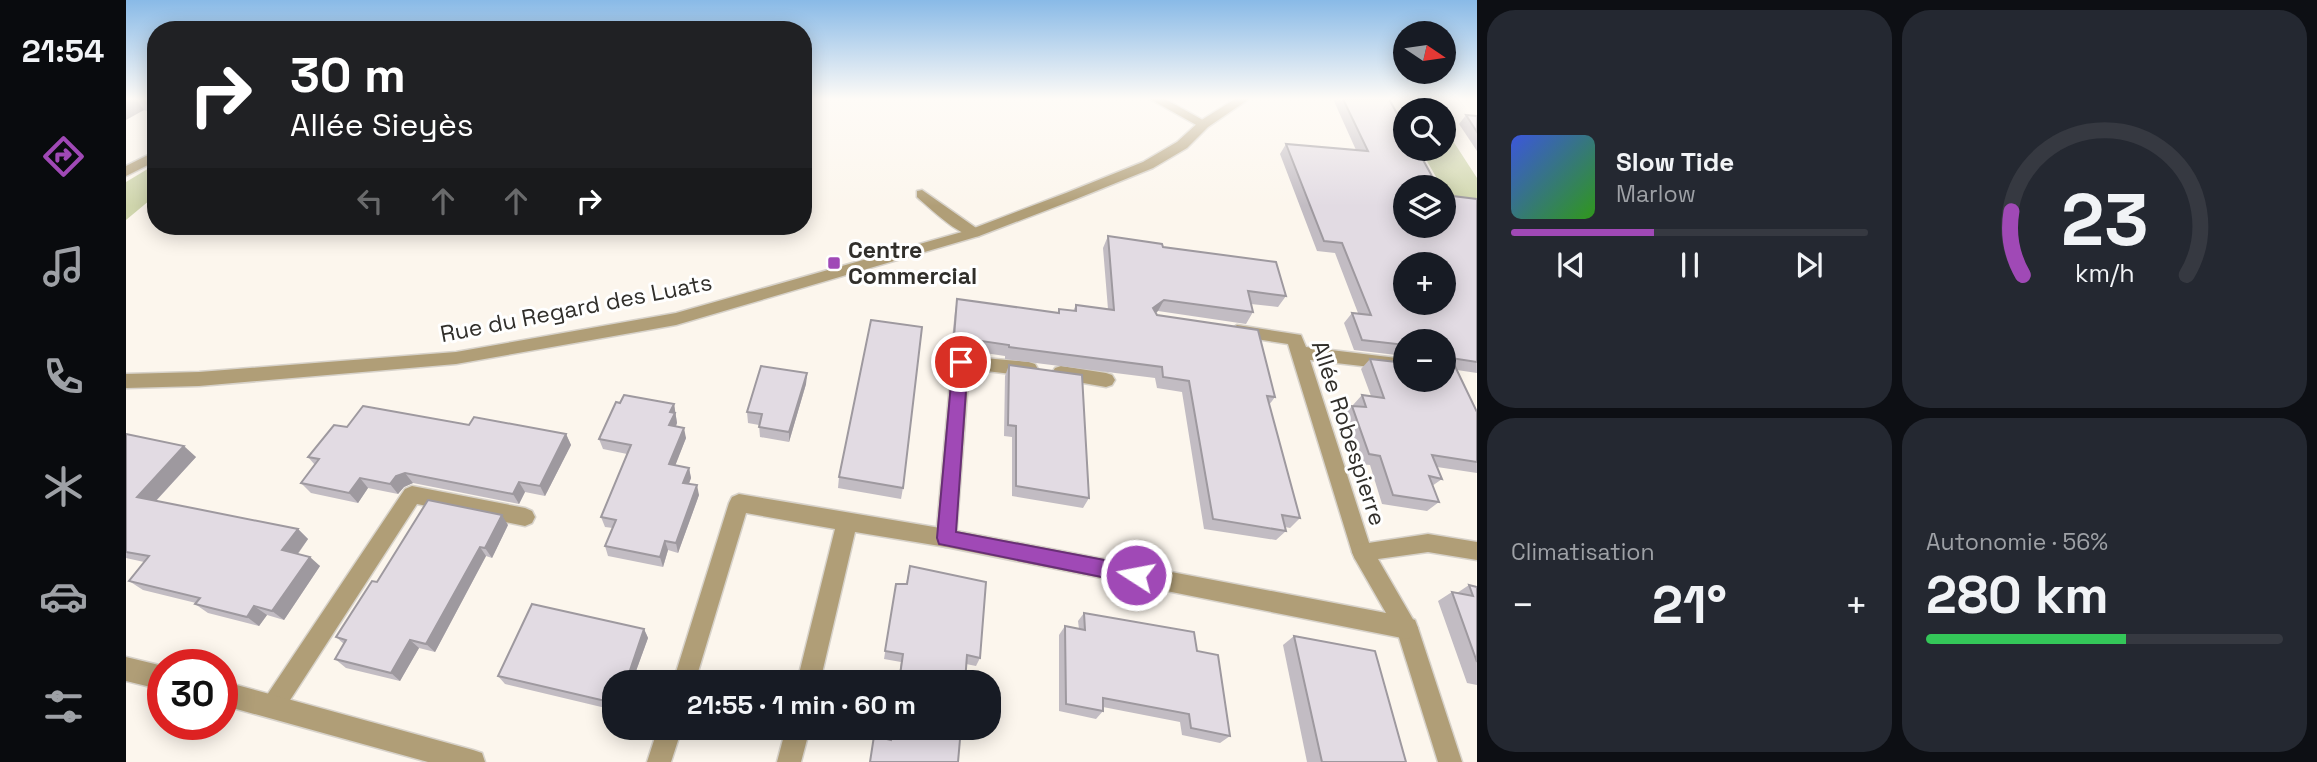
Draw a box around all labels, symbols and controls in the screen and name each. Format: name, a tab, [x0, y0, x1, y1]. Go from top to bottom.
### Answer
north arrow	[1393, 21, 1456, 84]
map controls	[1393, 21, 1456, 392]
text: 21:54	[22, 31, 104, 71]
text: 30 m	[290, 44, 406, 106]
icon: right	[175, 49, 266, 140]
button: search	[1393, 98, 1456, 161]
text: Allée Sieyès	[290, 105, 474, 145]
icon: directions	[39, 132, 88, 181]
text: Slow Tide	[1616, 145, 1734, 179]
text: 23	[2061, 174, 2148, 267]
button: layers	[1393, 175, 1456, 238]
text: Marlow	[1616, 179, 1696, 209]
icon: left	[351, 182, 389, 220]
icon: ahead	[424, 182, 462, 220]
icon: ahead	[497, 182, 535, 220]
icon: right	[570, 182, 608, 220]
place label: Centre Commercial	[848, 235, 977, 291]
icon: music	[39, 242, 88, 291]
icon: previous	[1552, 246, 1590, 284]
icon: pause	[1671, 246, 1709, 284]
icon: next	[1790, 246, 1828, 284]
button: +	[1393, 252, 1456, 315]
marker: Centre Commercial	[826, 255, 842, 271]
text: km/h	[2075, 257, 2134, 289]
street label: Rue du Regard des Luats	[438, 267, 714, 349]
button: −	[1393, 329, 1456, 392]
pin	[931, 332, 991, 392]
street label: Allée Robespierre	[1305, 337, 1393, 529]
icon: arrive	[942, 343, 980, 381]
icon: phone	[39, 352, 88, 401]
icon: climate	[39, 462, 88, 511]
text: Autonomie · 56%	[1926, 527, 2108, 557]
text: Climatisation	[1511, 537, 1655, 567]
position arrow	[1099, 538, 1173, 612]
text: 280 km	[1926, 562, 2109, 628]
icon: car	[39, 572, 88, 621]
text: 21°	[1652, 572, 1727, 638]
text: −	[1511, 581, 1535, 629]
text: +	[1844, 581, 1868, 629]
speed limit sign: 30	[147, 649, 238, 740]
icon: filters	[39, 682, 88, 731]
text: 21:55 · 1 min · 60 m	[687, 688, 916, 722]

